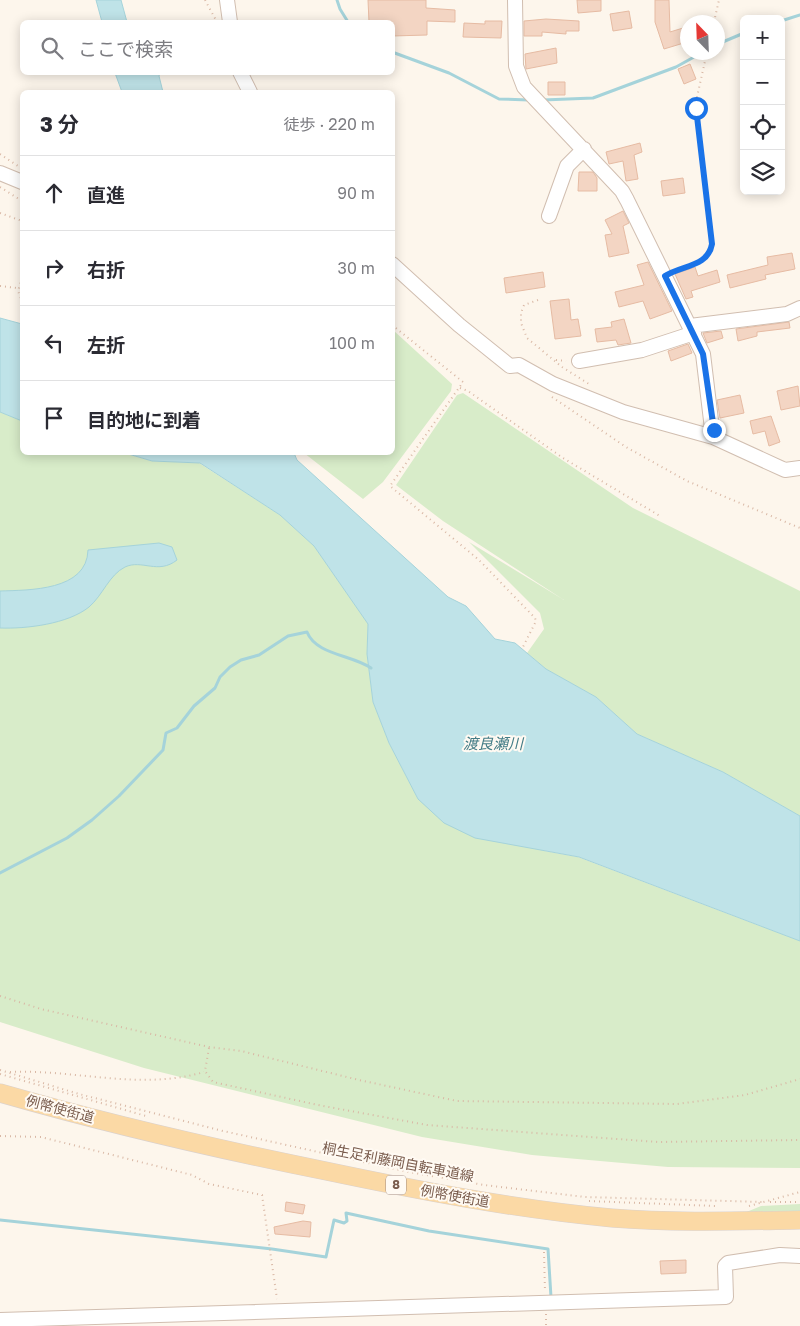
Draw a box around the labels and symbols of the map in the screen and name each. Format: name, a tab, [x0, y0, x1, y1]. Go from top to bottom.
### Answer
north arrow	[680, 15, 725, 60]
route start	[685, 97, 708, 120]
route end	[703, 419, 726, 442]
water label: 渡良瀬川	[463, 734, 525, 752]
street label: 例幣使街道	[24, 1091, 96, 1126]
street label: 桐生足利藤岡自転車道線	[321, 1138, 475, 1185]
road number: 8	[386, 1176, 406, 1194]
street label: 例幣使街道	[419, 1181, 491, 1210]

